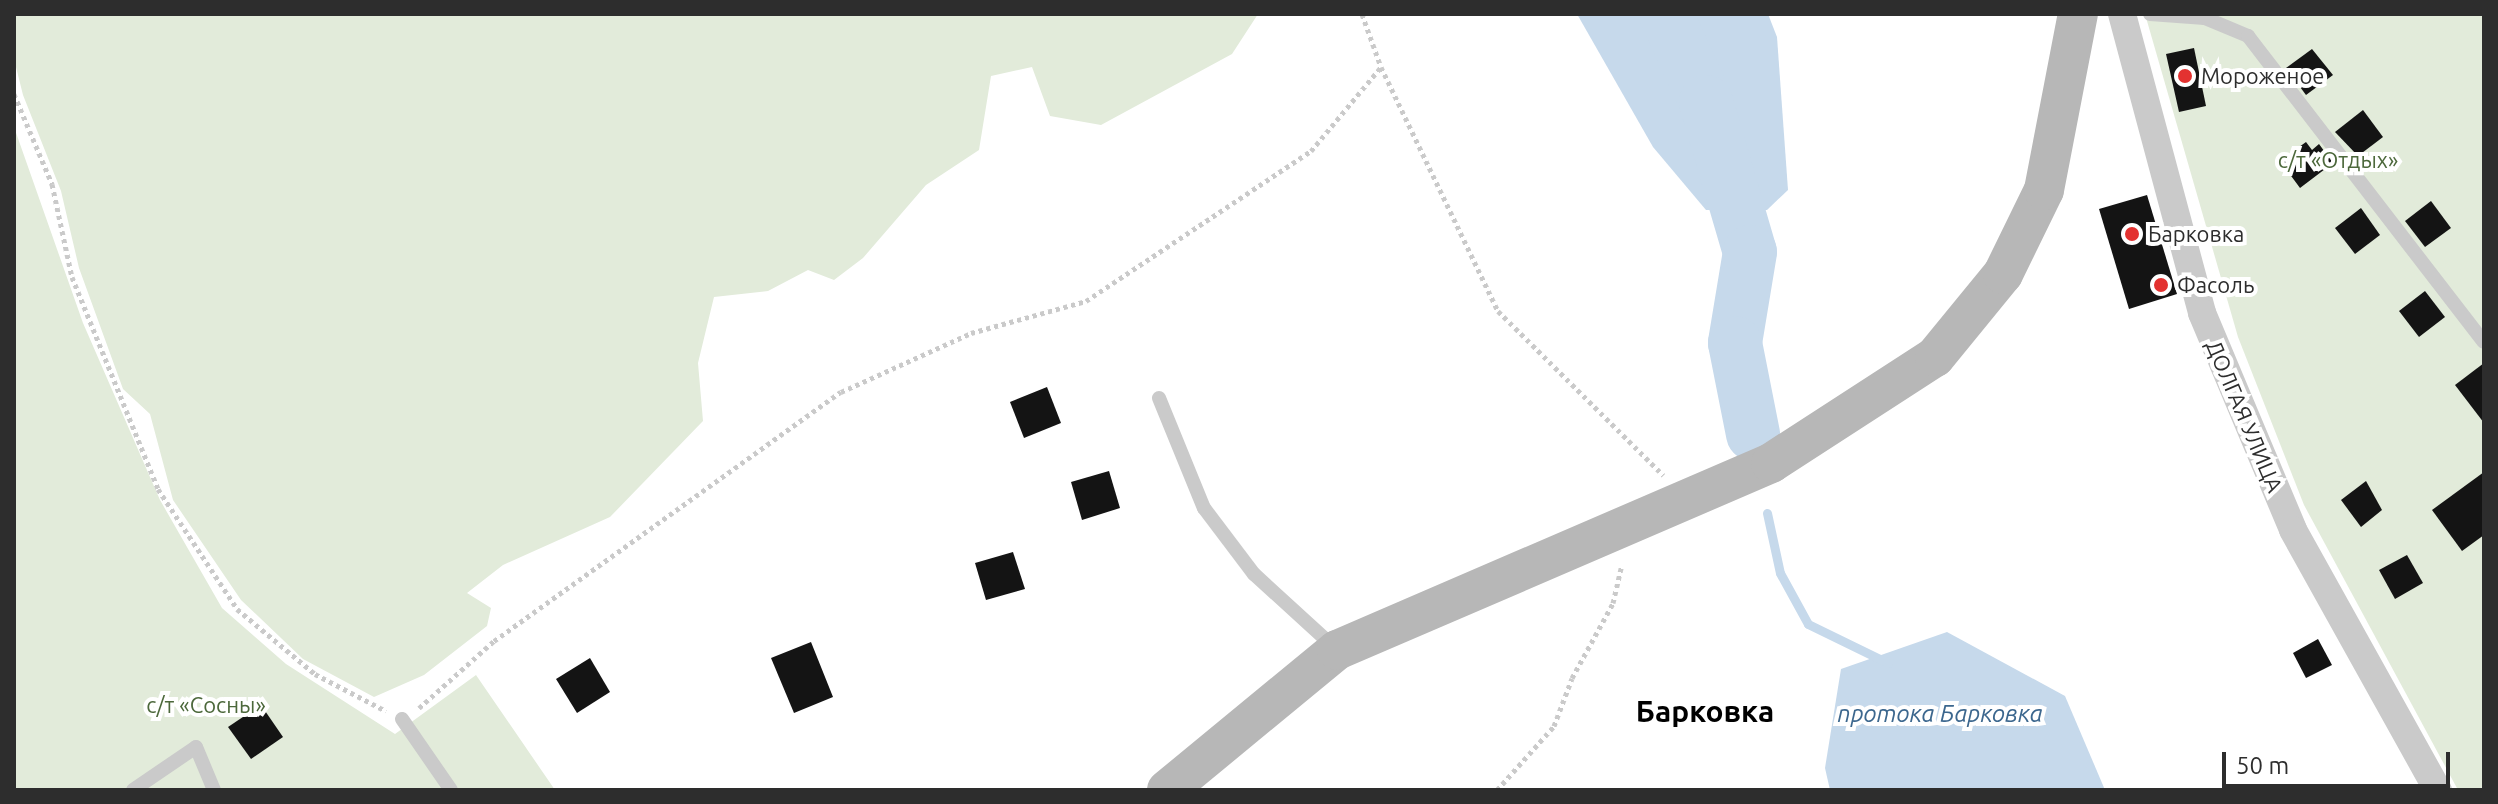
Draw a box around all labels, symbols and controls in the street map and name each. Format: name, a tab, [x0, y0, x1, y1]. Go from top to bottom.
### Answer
place label: Мороженое	[2201, 63, 2324, 89]
marker: Мороженое	[2176, 67, 2194, 85]
park label: с/т «Отдых»	[2278, 147, 2398, 173]
place label: Барковка	[2148, 221, 2244, 247]
marker: Барковка	[2123, 225, 2141, 243]
place label: Фасоль	[2177, 272, 2254, 298]
marker: Фасоль	[2152, 276, 2170, 294]
street label: ДОЛГАЯ УЛИЦА	[2201, 336, 2289, 496]
park label: с/т «Сосны»	[146, 692, 266, 718]
district label: Барковка	[1636, 693, 1774, 729]
water label: протока Барковка	[1837, 700, 2043, 728]
scale bar	[2226, 736, 2454, 786]
text: 50 m	[2236, 752, 2289, 779]

